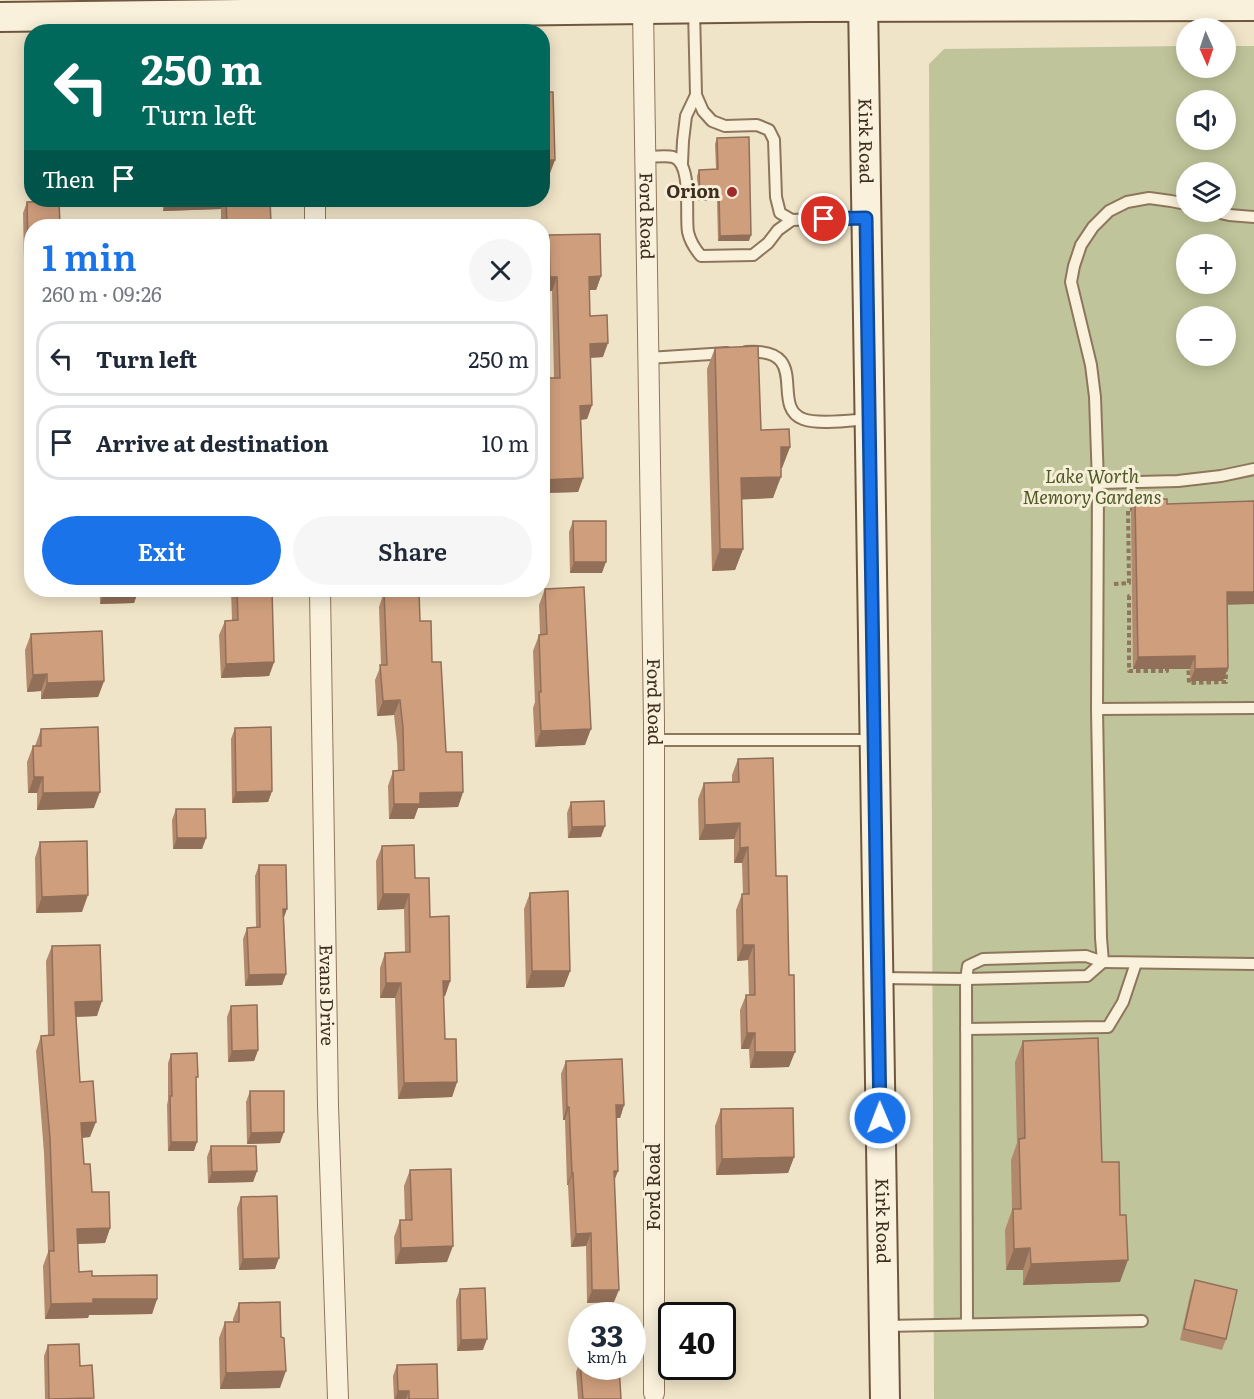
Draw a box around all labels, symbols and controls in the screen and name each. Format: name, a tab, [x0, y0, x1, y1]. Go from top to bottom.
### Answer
north arrow	[1176, 18, 1236, 78]
map controls	[1176, 18, 1236, 366]
text: 250 m	[141, 36, 262, 98]
icon: left	[42, 48, 120, 126]
button: sound	[1176, 90, 1236, 150]
text: Turn left	[141, 93, 256, 133]
street label: Kirk Road	[853, 98, 881, 184]
text: Then	[42, 162, 95, 195]
icon: arrive	[107, 162, 140, 195]
button: layers	[1176, 162, 1236, 222]
street label: Ford Road	[634, 172, 662, 260]
place label: Orion	[666, 177, 720, 204]
marker: Orion	[725, 185, 739, 199]
pin	[798, 193, 849, 244]
icon: arrive	[807, 202, 840, 235]
text: 1 min	[42, 229, 137, 282]
button: +	[1176, 234, 1236, 294]
button: close	[469, 239, 532, 302]
text: 260 m · 09:26	[42, 278, 162, 308]
button: −	[1176, 306, 1236, 366]
icon: left	[45, 342, 78, 375]
text: Turn left	[96, 342, 197, 375]
text: 250 m	[468, 342, 529, 375]
icon: arrive	[45, 426, 78, 459]
text: Arrive at destination	[96, 426, 329, 459]
text: 10 m	[482, 426, 529, 459]
park label: Lake Worth Memory Gardens	[1023, 462, 1161, 510]
button: Exit	[42, 516, 281, 585]
button: Share	[293, 516, 532, 585]
street label: Ford Road	[641, 658, 669, 746]
street label: Evans Drive	[313, 944, 342, 1046]
position arrow	[848, 1086, 912, 1150]
street label: Ford Road	[639, 1143, 666, 1231]
street label: Kirk Road	[870, 1178, 898, 1264]
speed limit sign: 40	[658, 1302, 736, 1380]
text: 33	[591, 1312, 623, 1356]
text: km/h	[587, 1345, 627, 1368]

